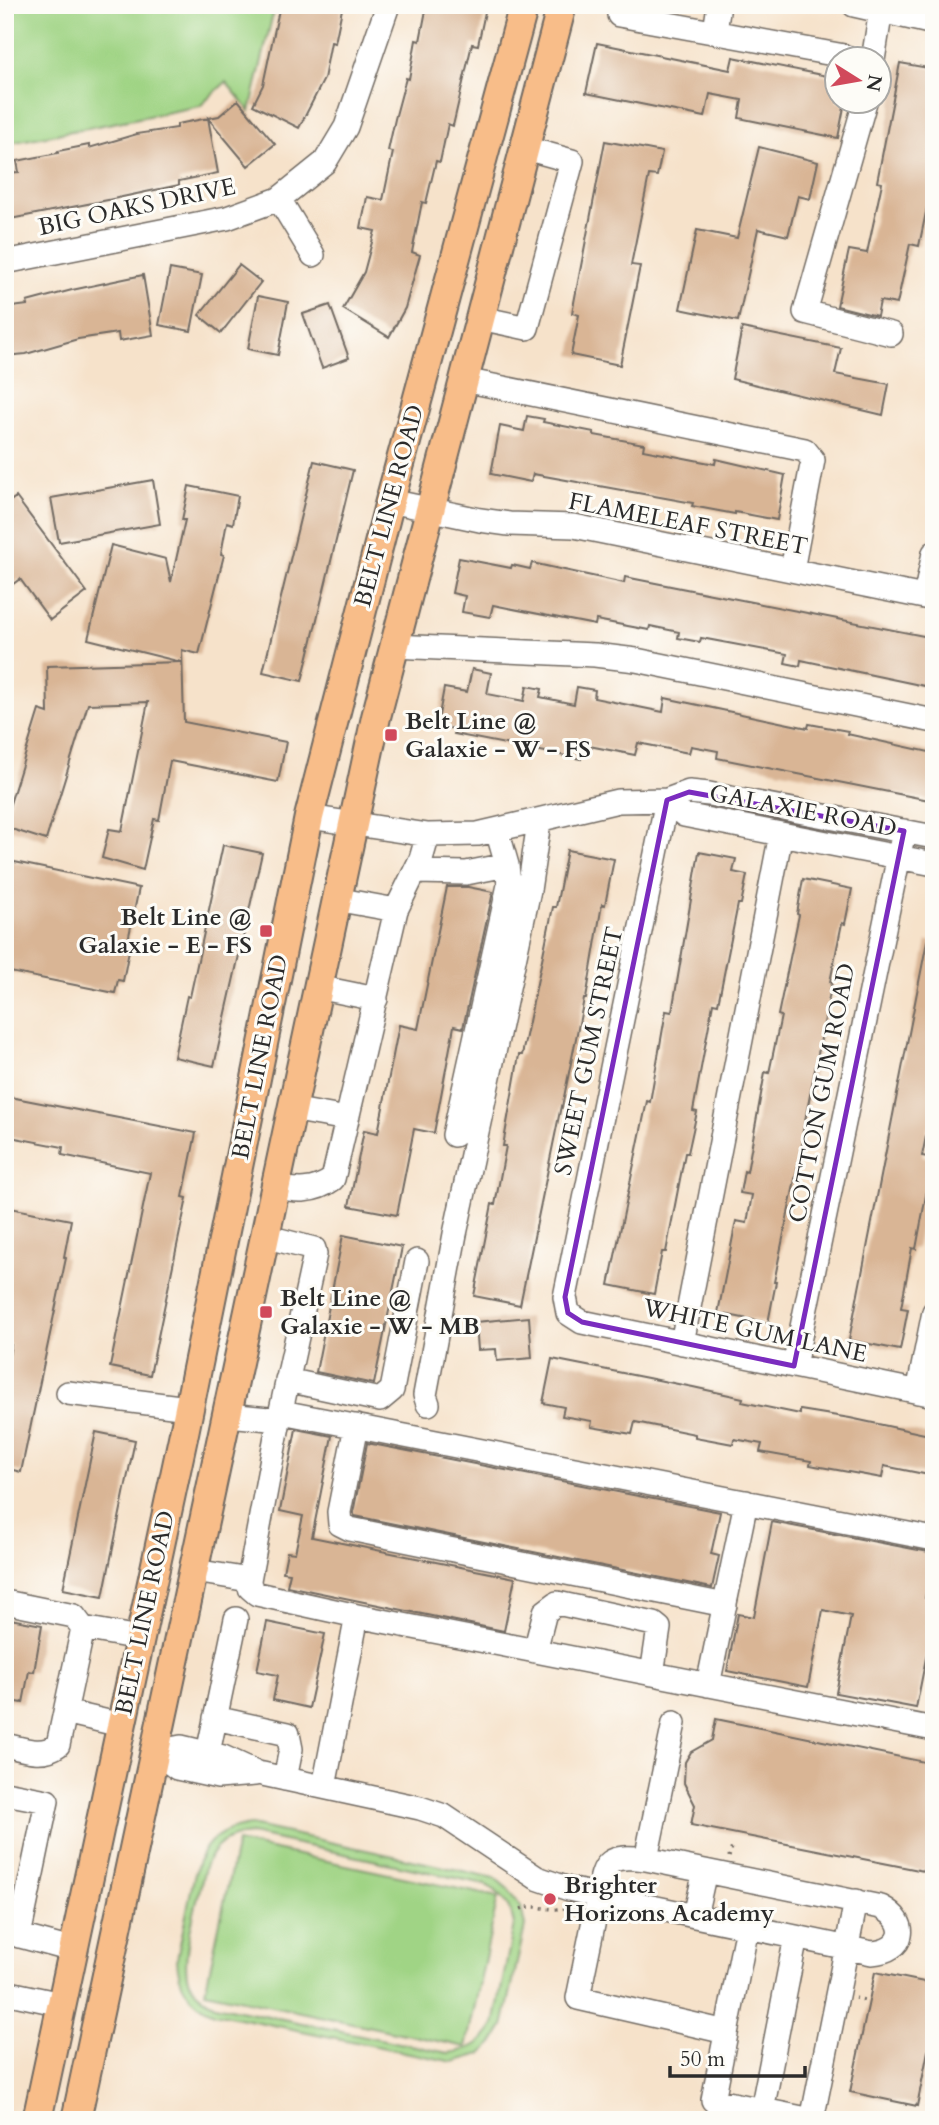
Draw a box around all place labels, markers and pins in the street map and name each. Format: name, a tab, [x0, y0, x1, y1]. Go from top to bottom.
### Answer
place label: Belt Line @ Galaxie - W - FS	[405, 705, 591, 766]
marker: Belt Line @ Galaxie - W - FS	[383, 727, 399, 743]
place label: Belt Line @ Galaxie - E - FS	[78, 901, 252, 962]
marker: Belt Line @ Galaxie - E - FS	[258, 923, 274, 939]
place label: Belt Line @ Galaxie - W - MB	[280, 1282, 480, 1343]
marker: Belt Line @ Galaxie - W - MB	[258, 1304, 274, 1320]
place label: Brighter Horizons Academy	[564, 1869, 775, 1930]
marker: Brighter Horizons Academy	[542, 1891, 558, 1907]

